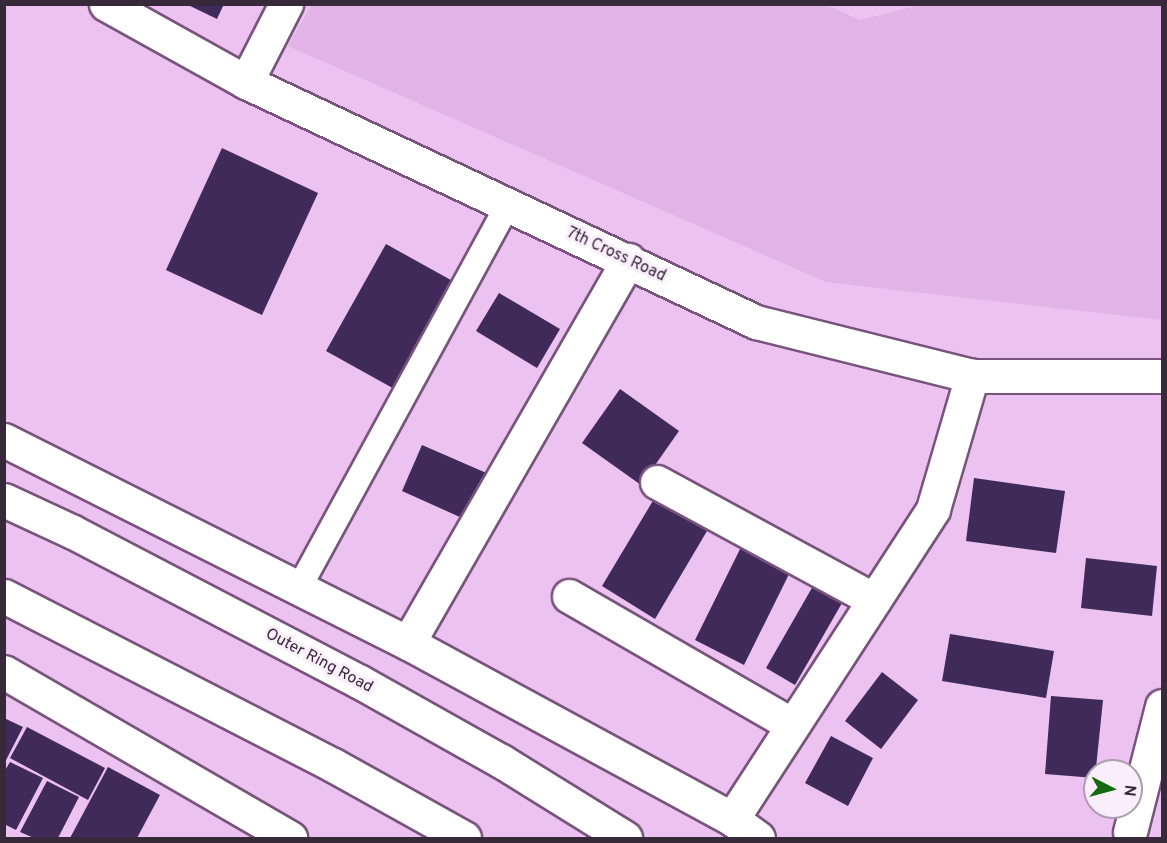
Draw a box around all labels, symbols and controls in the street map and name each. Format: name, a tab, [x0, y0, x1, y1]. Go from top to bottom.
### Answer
street label: 7th Cross Road	[563, 224, 669, 286]
street label: Outer Ring Road	[262, 625, 376, 697]
north arrow	[1083, 759, 1143, 819]
text: N	[1118, 784, 1139, 797]

